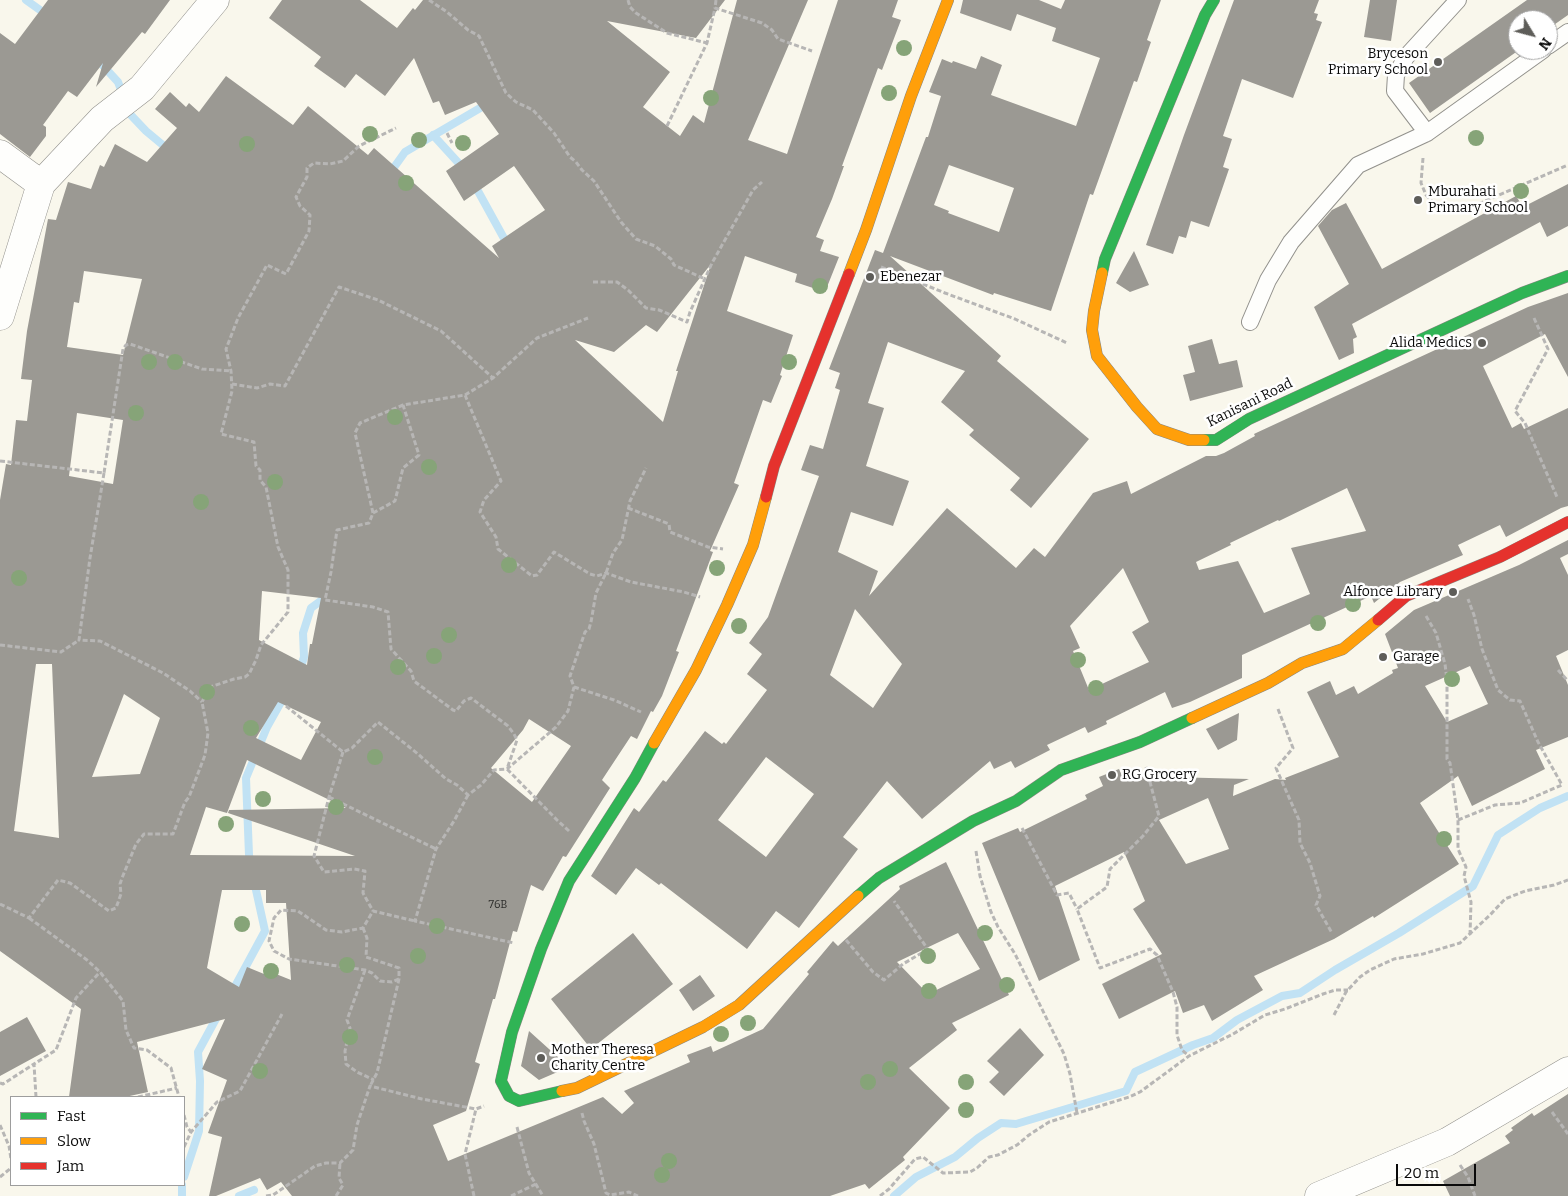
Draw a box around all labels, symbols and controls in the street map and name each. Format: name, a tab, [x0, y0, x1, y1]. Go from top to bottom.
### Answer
north arrow	[1508, 10, 1558, 60]
text: N	[1535, 34, 1555, 53]
place label: Bryceson Primary School	[1328, 46, 1428, 78]
marker: Bryceson Primary School	[1432, 56, 1444, 68]
place label: Mburahati Primary School	[1428, 184, 1528, 216]
marker: Mburahati Primary School	[1412, 194, 1424, 206]
place label: Ebenezar	[880, 269, 942, 285]
marker: Ebenezar	[864, 271, 876, 283]
place label: Alida Medics	[1389, 335, 1472, 351]
marker: Alida Medics	[1476, 337, 1488, 349]
street label: Kanisani Road	[1204, 375, 1296, 431]
place label: Alfonce Library	[1343, 584, 1443, 600]
marker: Alfonce Library	[1447, 586, 1459, 598]
place label: Garage	[1393, 649, 1440, 665]
marker: Garage	[1377, 651, 1389, 663]
place label: RG Grocery	[1122, 767, 1197, 783]
marker: RG Grocery	[1106, 769, 1118, 781]
house number: 76B	[489, 898, 507, 912]
place label: Mother Theresa Charity Centre	[551, 1042, 654, 1074]
marker: Mother Theresa Charity Centre	[535, 1052, 547, 1064]
legend	[10, 1096, 185, 1186]
text: Fast	[57, 1107, 86, 1125]
text: Slow	[57, 1132, 91, 1150]
scale bar	[1398, 1154, 1478, 1186]
text: Jam	[57, 1157, 84, 1175]
text: 20 m	[1404, 1164, 1439, 1182]

